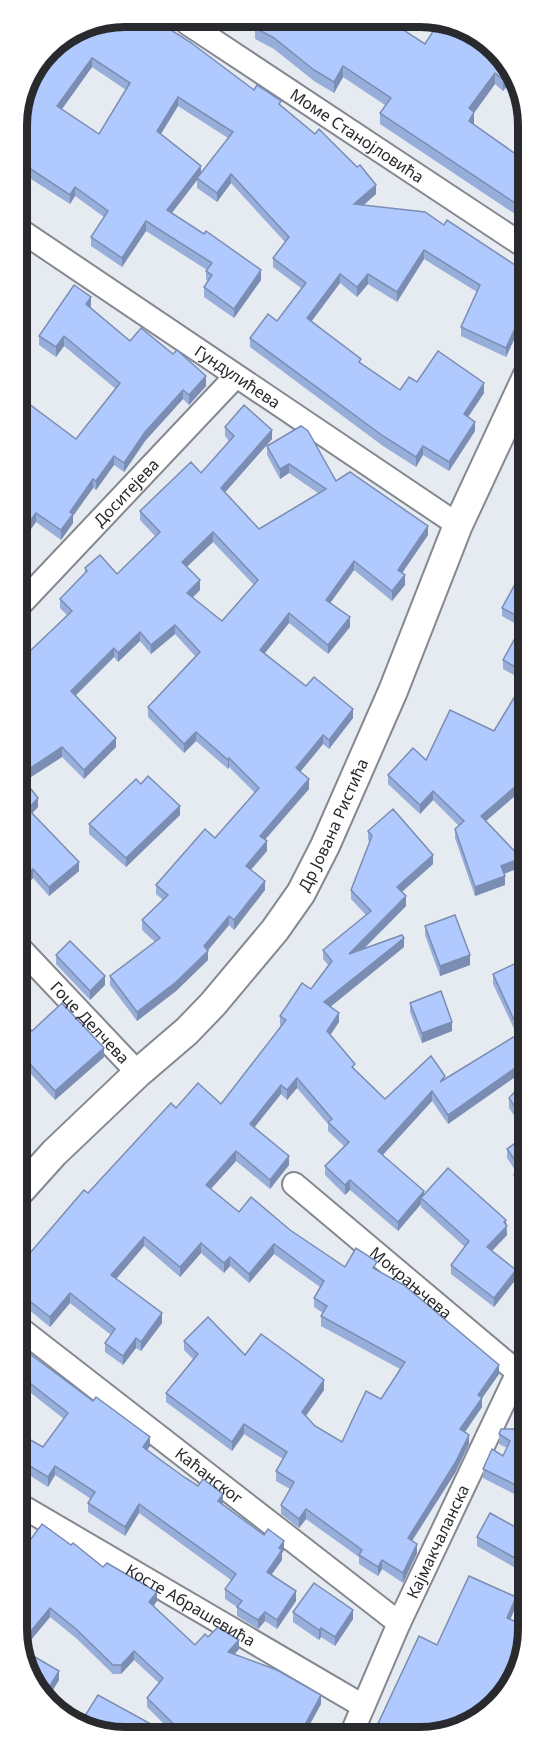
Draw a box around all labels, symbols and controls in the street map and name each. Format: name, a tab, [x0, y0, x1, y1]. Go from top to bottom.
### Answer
street label: Моме Станојловића	[286, 83, 428, 188]
street label: Гундулићева	[190, 340, 285, 413]
street label: Доситејева	[89, 454, 164, 531]
street label: Др Јована Ристића	[293, 755, 373, 895]
street label: Гоце Делчева	[46, 976, 134, 1068]
street label: Мокрањчева	[365, 1242, 457, 1323]
street label: Каћанског	[171, 1442, 247, 1509]
street label: Кајмакчаланска	[401, 1481, 474, 1602]
street label: Косте Абрашевића	[122, 1559, 259, 1652]

